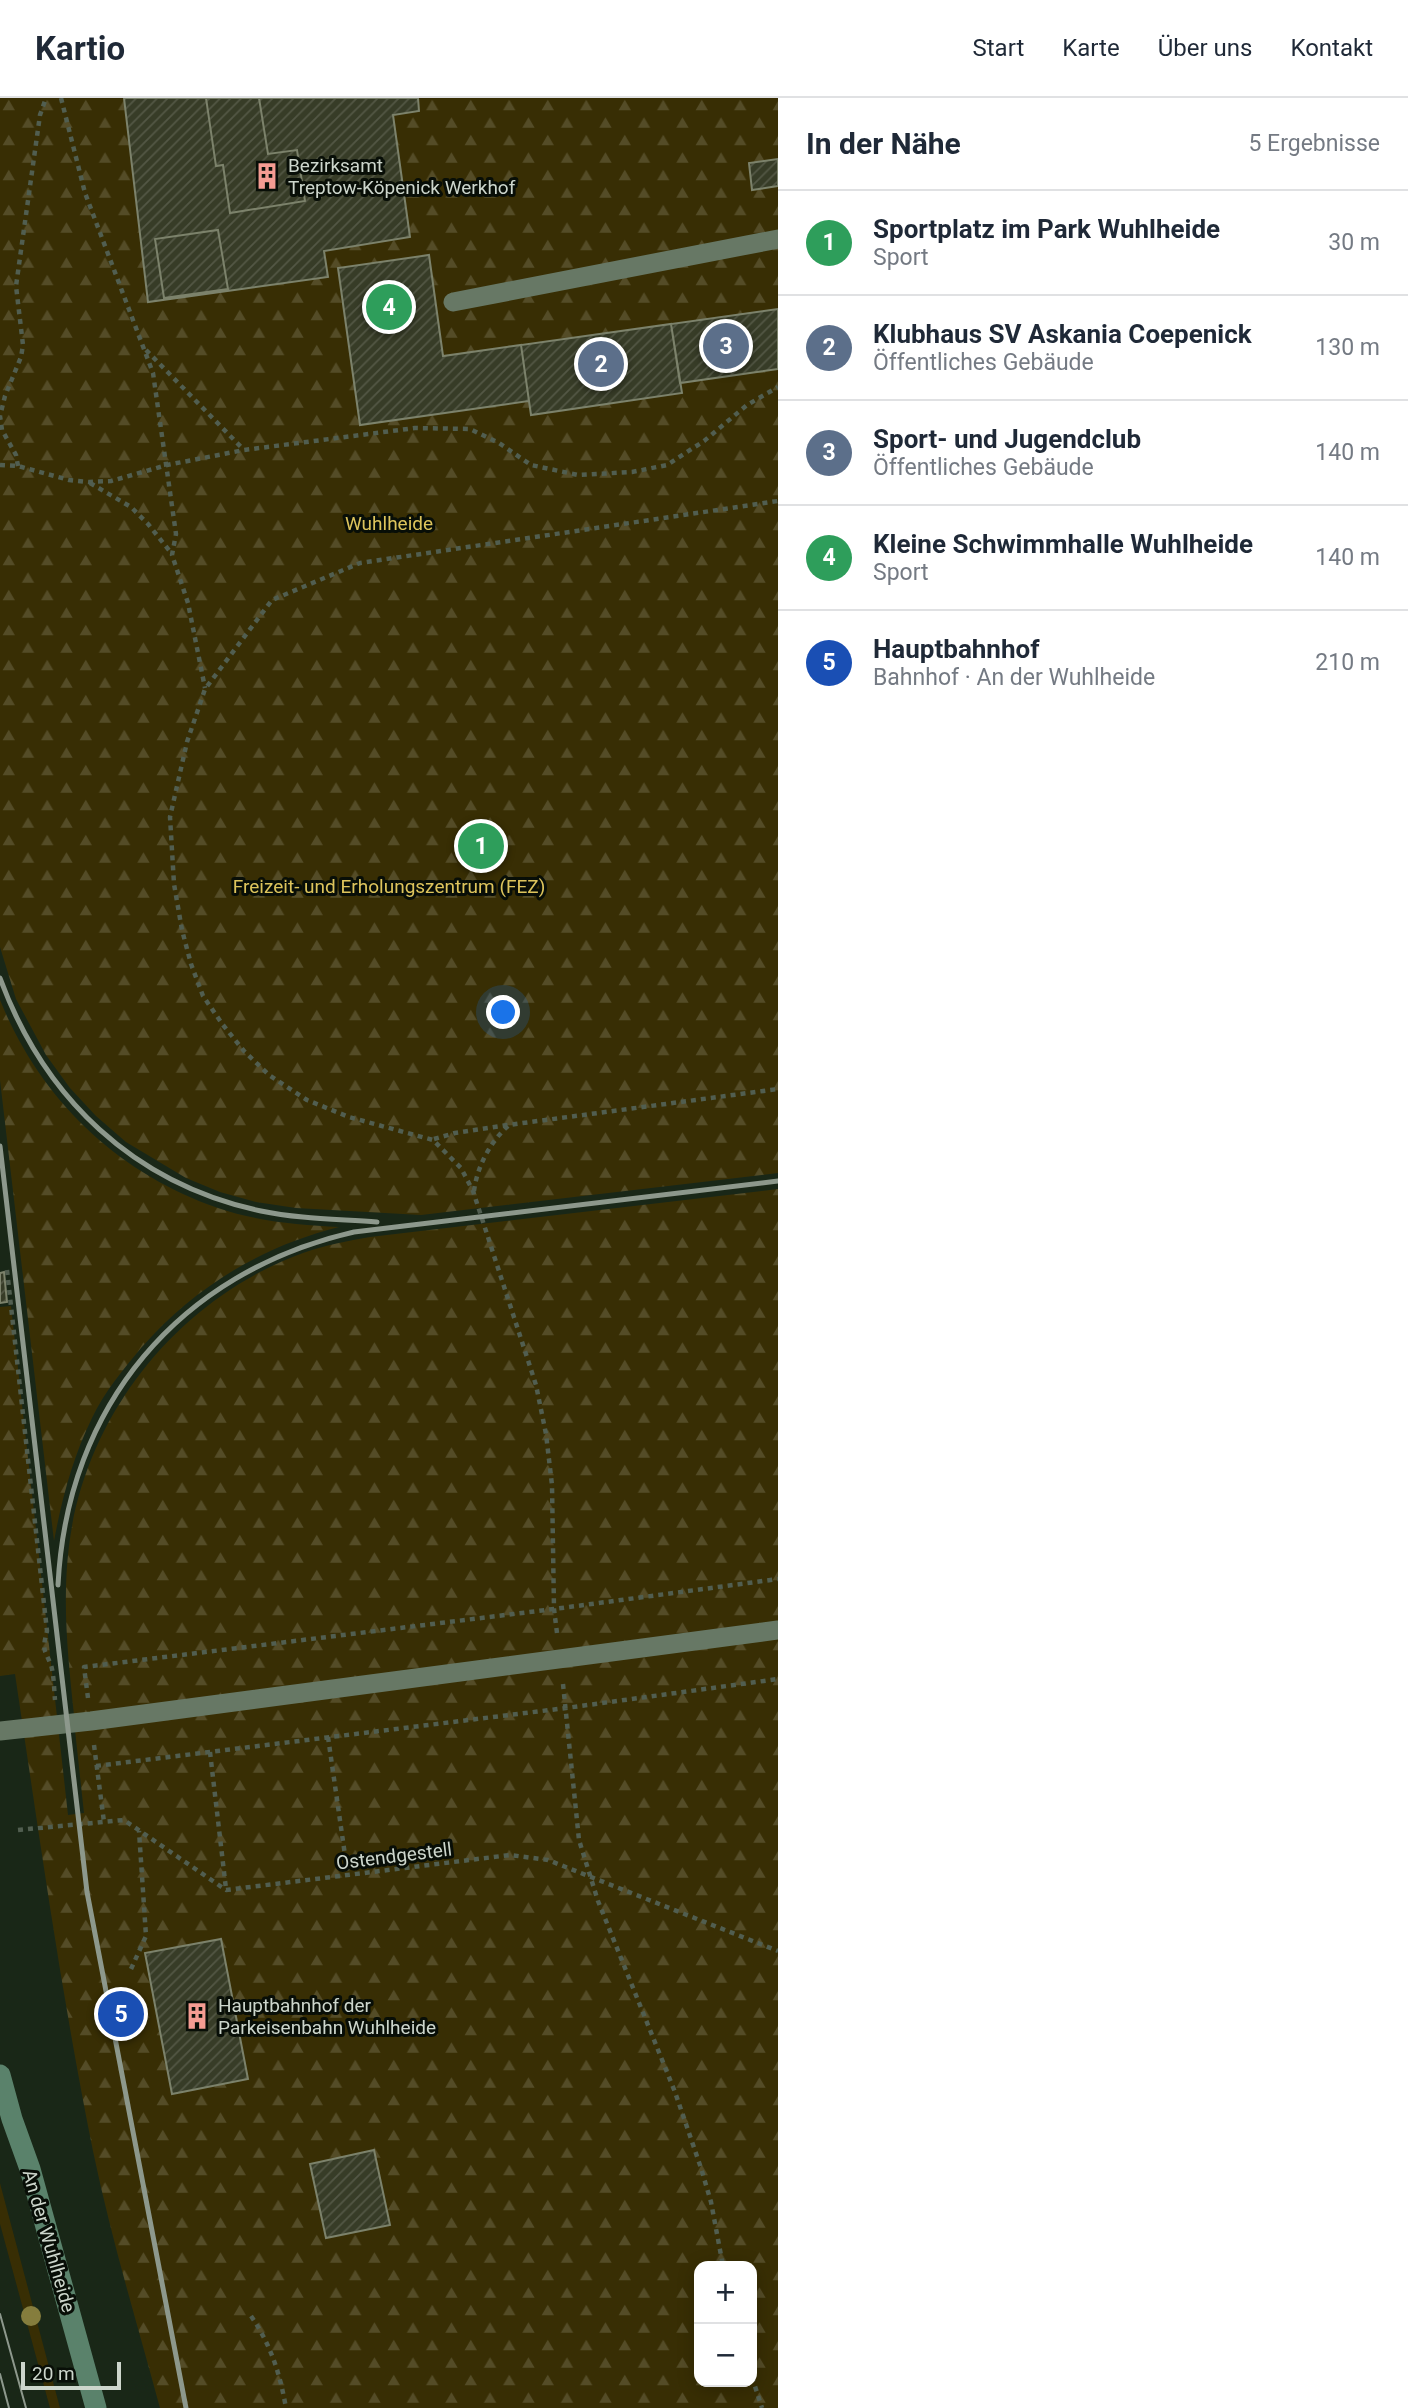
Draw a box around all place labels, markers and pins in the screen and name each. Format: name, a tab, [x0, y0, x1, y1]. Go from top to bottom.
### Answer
place label: Bezirksamt Treptow-Köpenick Werkhof	[288, 154, 516, 199]
building icon: Bezirksamt Treptow-Köpenick Werkhof	[252, 161, 282, 191]
pin: 4	[366, 281, 412, 333]
pin: 3	[703, 320, 749, 372]
pin: 2	[578, 338, 624, 390]
pin: 1	[458, 820, 504, 872]
pin: 5	[98, 1988, 144, 2040]
place label: Hauptbahnhof der Parkeisenbahn Wuhlheide	[218, 1994, 436, 2039]
building icon: Hauptbahnhof der Parkeisenbahn Wuhlheide	[182, 2001, 212, 2031]

